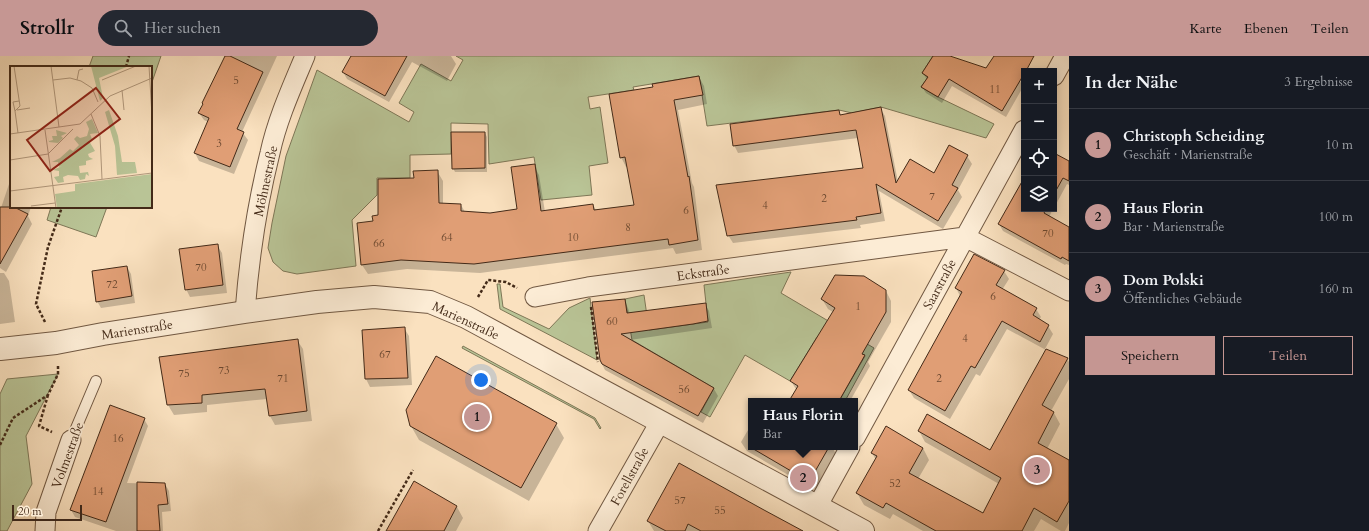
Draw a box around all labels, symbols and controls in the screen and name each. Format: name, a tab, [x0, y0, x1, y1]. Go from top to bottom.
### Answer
search box	[98, 10, 378, 46]
text: Strollr	[20, 15, 74, 41]
icon: search	[112, 17, 134, 39]
text: Hier suchen	[144, 18, 221, 38]
text: Karte	[1189, 19, 1222, 38]
text: Ebenen	[1244, 19, 1289, 38]
text: Teilen	[1311, 19, 1349, 38]
inset map	[10, 66, 152, 208]
map controls	[1021, 68, 1057, 212]
button: +	[1021, 68, 1057, 104]
text: In der Nähe	[1085, 71, 1178, 94]
house number: 5	[233, 73, 239, 88]
text: 3 Ergebnisse	[1284, 73, 1353, 91]
house number: 11	[989, 82, 1001, 97]
button: −	[1021, 104, 1057, 140]
text: Christoph Scheiding	[1123, 126, 1264, 146]
house number: 3	[216, 136, 222, 151]
text: 1	[1095, 136, 1101, 154]
text: 10 m	[1325, 136, 1353, 154]
button: locate	[1021, 140, 1057, 176]
street label: Möhnestraße	[250, 144, 282, 218]
text: Geschäft · Marienstraße	[1123, 146, 1253, 164]
button: layers	[1021, 176, 1057, 212]
house number: 7	[929, 189, 935, 204]
house number: 2	[821, 191, 827, 206]
house number: 4	[762, 198, 768, 213]
text: Haus Florin	[1123, 198, 1204, 218]
house number: 6	[683, 203, 689, 218]
text: 2	[1095, 208, 1101, 226]
text: 100 m	[1319, 208, 1353, 226]
text: Bar · Marienstraße	[1123, 218, 1225, 236]
house number: 8	[625, 220, 631, 235]
house number: 70	[1042, 226, 1054, 241]
house number: 64	[441, 230, 453, 245]
house number: 10	[567, 230, 579, 245]
house number: 66	[373, 236, 385, 251]
street label: Saarstraße	[919, 256, 961, 313]
house number: 70	[195, 260, 207, 275]
street label: Eckstraße	[675, 260, 731, 286]
text: Dom Polski	[1123, 270, 1204, 290]
house number: 72	[106, 277, 118, 292]
text: 3	[1095, 280, 1101, 298]
text: 160 m	[1319, 280, 1353, 298]
house number: 6	[990, 289, 996, 304]
text: Öffentliches Gebäude	[1123, 290, 1242, 308]
street label: Marienstraße	[429, 298, 502, 344]
house number: 1	[855, 299, 861, 314]
house number: 60	[606, 314, 618, 329]
street label: Marienstraße	[100, 315, 174, 345]
house number: 4	[962, 331, 968, 346]
button: Speichern	[1085, 336, 1215, 375]
button: Teilen	[1223, 336, 1353, 375]
house number: 67	[379, 347, 391, 362]
house number: 73	[218, 363, 230, 378]
house number: 75	[178, 366, 190, 381]
your location	[471, 370, 491, 390]
house number: 71	[277, 371, 289, 386]
house number: 2	[936, 371, 942, 386]
house number: 56	[678, 382, 690, 397]
popup	[748, 398, 858, 450]
pin: 1	[464, 402, 490, 432]
text: Haus Florin	[763, 405, 843, 425]
street label: Volmestraße	[48, 420, 88, 491]
text: Bar	[763, 425, 782, 443]
house number: 16	[112, 431, 124, 446]
street label: Forellstraße	[606, 444, 653, 509]
pin: 3	[1024, 455, 1050, 485]
pin: 2	[790, 463, 816, 493]
house number: 52	[889, 476, 901, 491]
house number: 14	[92, 484, 104, 499]
house number: 57	[674, 493, 686, 508]
scale bar	[12, 503, 82, 522]
house number: 55	[714, 503, 726, 518]
text: 20 m	[18, 504, 42, 519]

